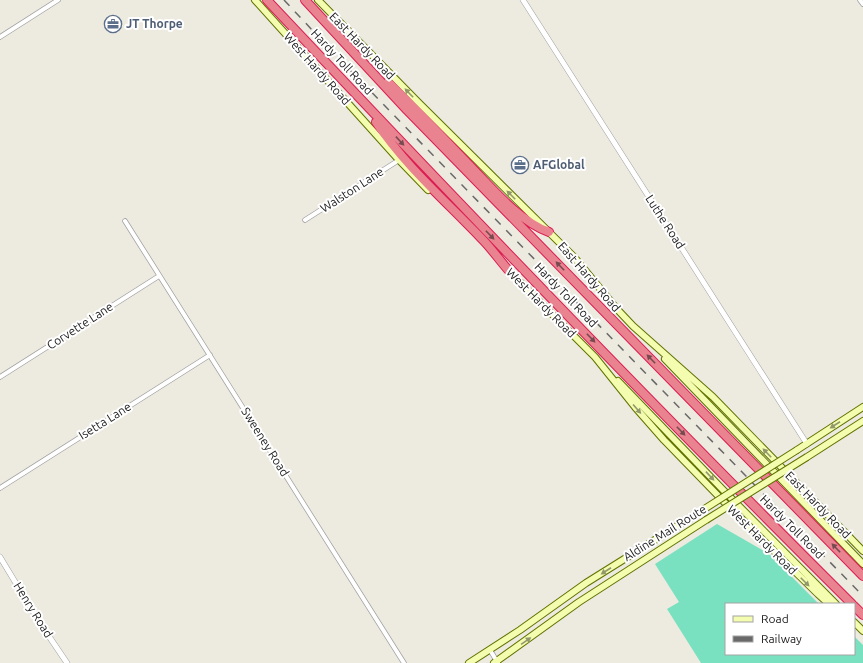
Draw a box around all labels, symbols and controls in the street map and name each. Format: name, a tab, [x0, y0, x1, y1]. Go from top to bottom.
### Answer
street label: East Hardy Road	[327, 10, 398, 82]
office icon: JT Thorpe	[103, 14, 123, 34]
place label: JT Thorpe	[126, 17, 183, 30]
street label: Hardy Toll Road	[309, 26, 376, 97]
street label: West Hardy Road	[282, 30, 353, 107]
one-way arrow	[404, 88, 414, 98]
one-way arrow	[395, 136, 405, 146]
office icon: AFGlobal	[510, 155, 530, 175]
place label: AFGlobal	[533, 158, 585, 171]
street label: Walston Lane	[318, 164, 386, 215]
one-way arrow	[506, 190, 516, 200]
street label: Luthe Road	[643, 192, 688, 251]
one-way arrow	[486, 230, 495, 240]
street label: East Hardy Road	[556, 239, 623, 314]
street label: Hardy Toll Road	[532, 260, 600, 330]
one-way arrow	[555, 261, 565, 271]
street label: West Hardy Road	[504, 265, 579, 340]
street label: Corvette Lane	[44, 299, 115, 352]
one-way arrow	[586, 333, 595, 343]
one-way arrow	[646, 354, 656, 364]
street label: Isetta Lane	[76, 399, 133, 442]
one-way arrow	[632, 404, 641, 414]
street label: Sweeney Road	[239, 405, 292, 478]
one-way arrow	[830, 421, 840, 429]
one-way arrow	[676, 426, 686, 436]
one-way arrow	[762, 448, 772, 458]
street label: East Hardy Road	[783, 469, 854, 541]
one-way arrow	[706, 471, 715, 481]
street label: Hardy Toll Road	[758, 492, 827, 561]
street label: Aldine Mail Route	[621, 502, 709, 563]
street label: West Hardy Road	[725, 502, 800, 577]
one-way arrow	[831, 543, 841, 553]
one-way arrow	[601, 567, 611, 575]
one-way arrow	[800, 578, 810, 587]
street label: Henry Road	[11, 580, 56, 640]
legend	[725, 603, 855, 655]
text: Road	[761, 612, 789, 625]
text: Railway	[761, 632, 802, 645]
one-way arrow	[521, 637, 531, 645]

